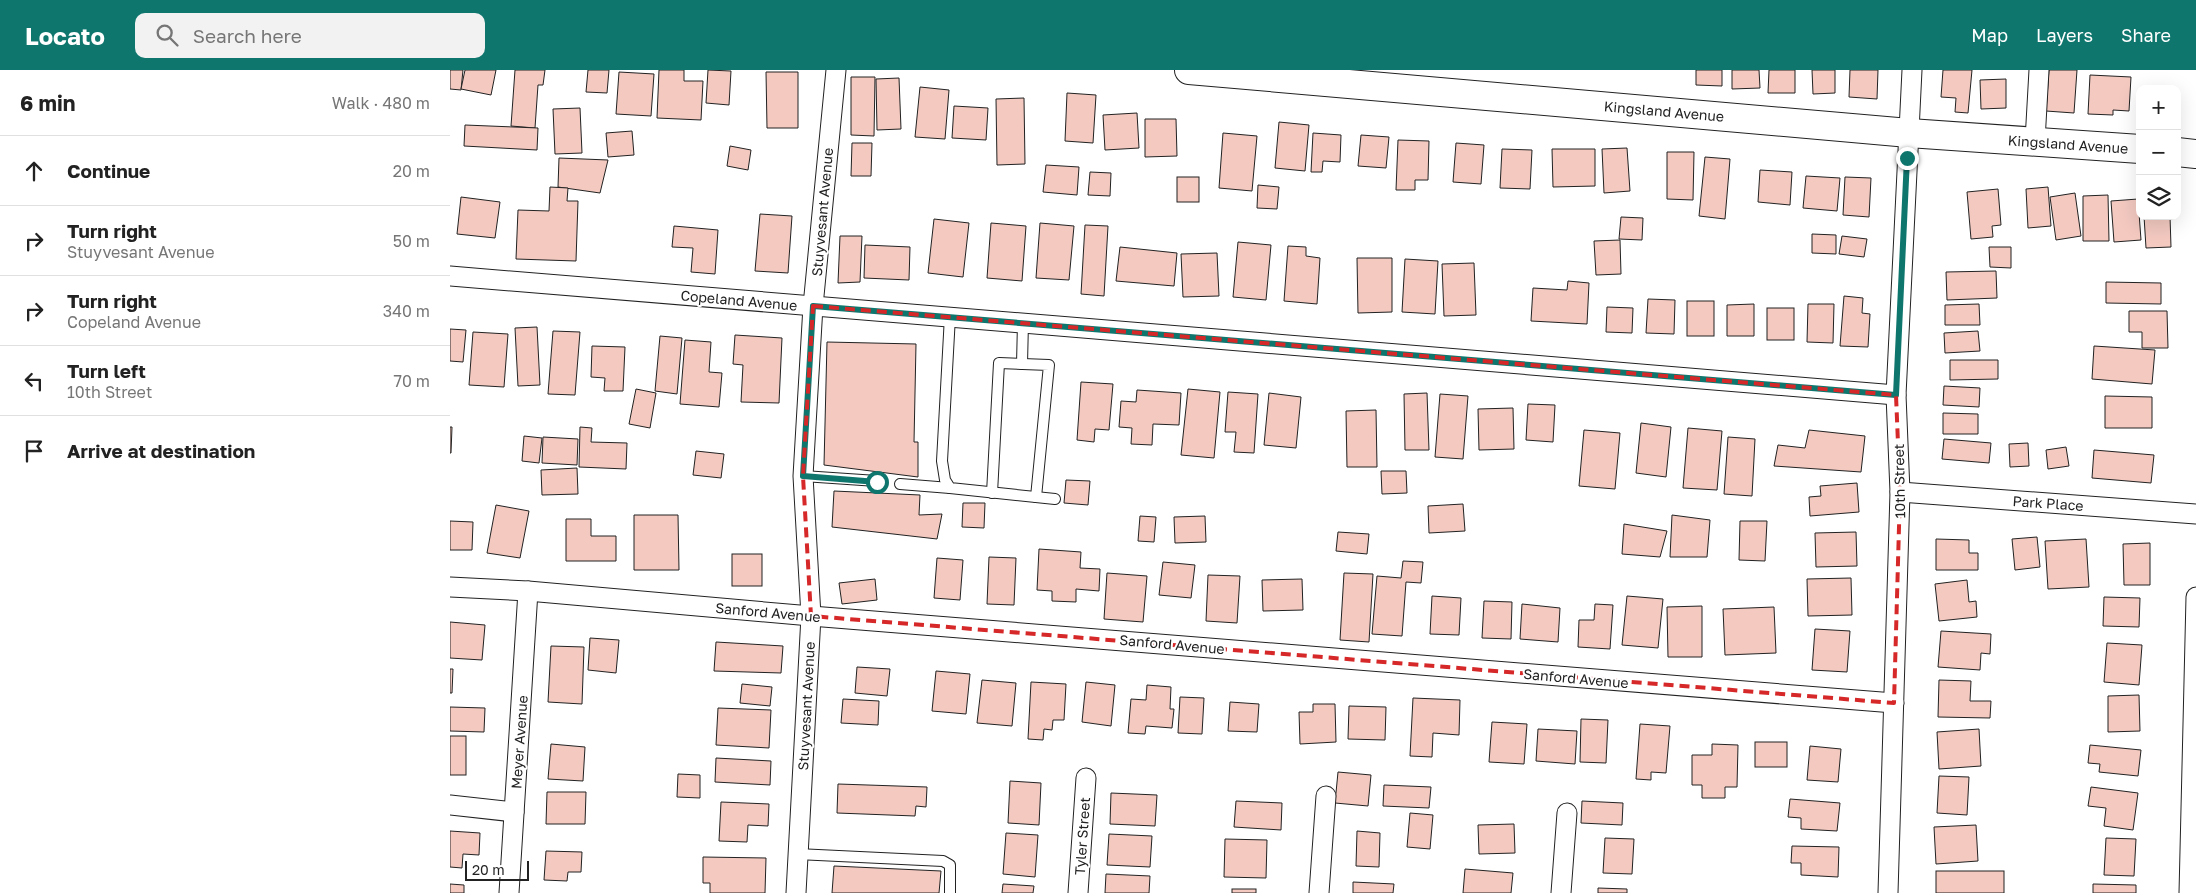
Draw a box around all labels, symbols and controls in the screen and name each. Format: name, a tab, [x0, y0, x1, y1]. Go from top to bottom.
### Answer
search box	[135, 13, 485, 58]
text: Locato	[25, 21, 105, 50]
icon: search	[153, 21, 181, 49]
text: Search here	[193, 24, 302, 47]
text: Map	[1971, 24, 2008, 46]
text: Layers	[2036, 24, 2093, 46]
text: Share	[2121, 24, 2171, 46]
map controls	[2136, 85, 2181, 220]
button: +	[2136, 85, 2181, 130]
text: 6 min	[20, 90, 75, 116]
text: Walk · 480 m	[332, 93, 430, 113]
street label: Kingsland Avenue	[1603, 97, 1725, 125]
button: −	[2136, 130, 2181, 175]
street label: Kingsland Avenue	[2007, 131, 2129, 157]
street label: Stuyvesant Avenue	[808, 147, 836, 277]
route end	[1896, 147, 1919, 170]
icon: ahead	[20, 157, 48, 185]
text: Continue	[67, 159, 150, 182]
text: 20 m	[393, 161, 430, 181]
button: layers	[2136, 175, 2181, 220]
text: Turn right	[67, 219, 157, 242]
icon: right	[20, 227, 48, 255]
text: 50 m	[393, 231, 430, 251]
text: Stuyvesant Avenue	[67, 242, 214, 262]
street label: Copeland Avenue	[680, 286, 798, 314]
text: Turn right	[67, 289, 157, 312]
icon: right	[20, 297, 48, 325]
text: 340 m	[383, 301, 430, 321]
text: Copeland Avenue	[67, 312, 201, 332]
text: Turn left	[67, 359, 146, 382]
icon: left	[20, 367, 48, 395]
text: 70 m	[393, 371, 430, 391]
text: 10th Street	[67, 382, 152, 402]
icon: arrive	[20, 437, 48, 465]
text: Arrive at destination	[67, 439, 255, 462]
street label: 10th Street	[1890, 444, 1908, 518]
route start	[866, 471, 889, 494]
street label: Park Place	[2012, 492, 2084, 514]
street label: Sanford Avenue	[715, 599, 821, 625]
street label: Sanford Avenue	[1119, 631, 1225, 657]
street label: Stuyvesant Avenue	[794, 641, 818, 771]
street label: Sanford Avenue	[1523, 665, 1629, 691]
street label: Meyer Avenue	[507, 695, 531, 789]
street label: Tyler Street	[1071, 796, 1093, 876]
scale bar	[465, 858, 529, 881]
text: 20 m	[472, 861, 505, 878]

